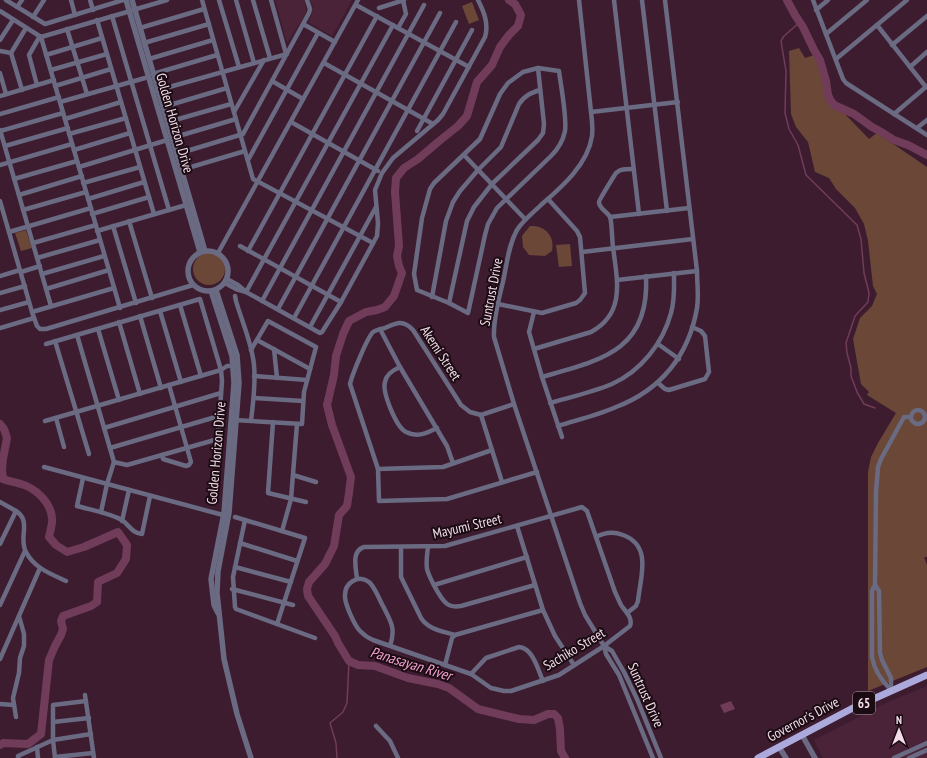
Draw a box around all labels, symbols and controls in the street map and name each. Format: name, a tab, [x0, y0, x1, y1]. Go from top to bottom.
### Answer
street label: Golden Horizon Drive	[152, 71, 198, 175]
street label: Suntrust Drive	[476, 256, 506, 328]
street label: Akemi Street	[417, 322, 465, 384]
street label: Golden Horizon Drive	[203, 401, 229, 505]
street label: Mayumi Street	[431, 509, 503, 543]
street label: Sachiko Street	[540, 623, 608, 674]
water label: Panasayan River	[368, 642, 456, 685]
street label: Suntrust Drive	[624, 660, 668, 730]
street label: Governor's Drive	[764, 692, 842, 745]
road number: 65	[853, 692, 875, 714]
north arrow	[879, 710, 919, 750]
text: N	[896, 713, 902, 727]

